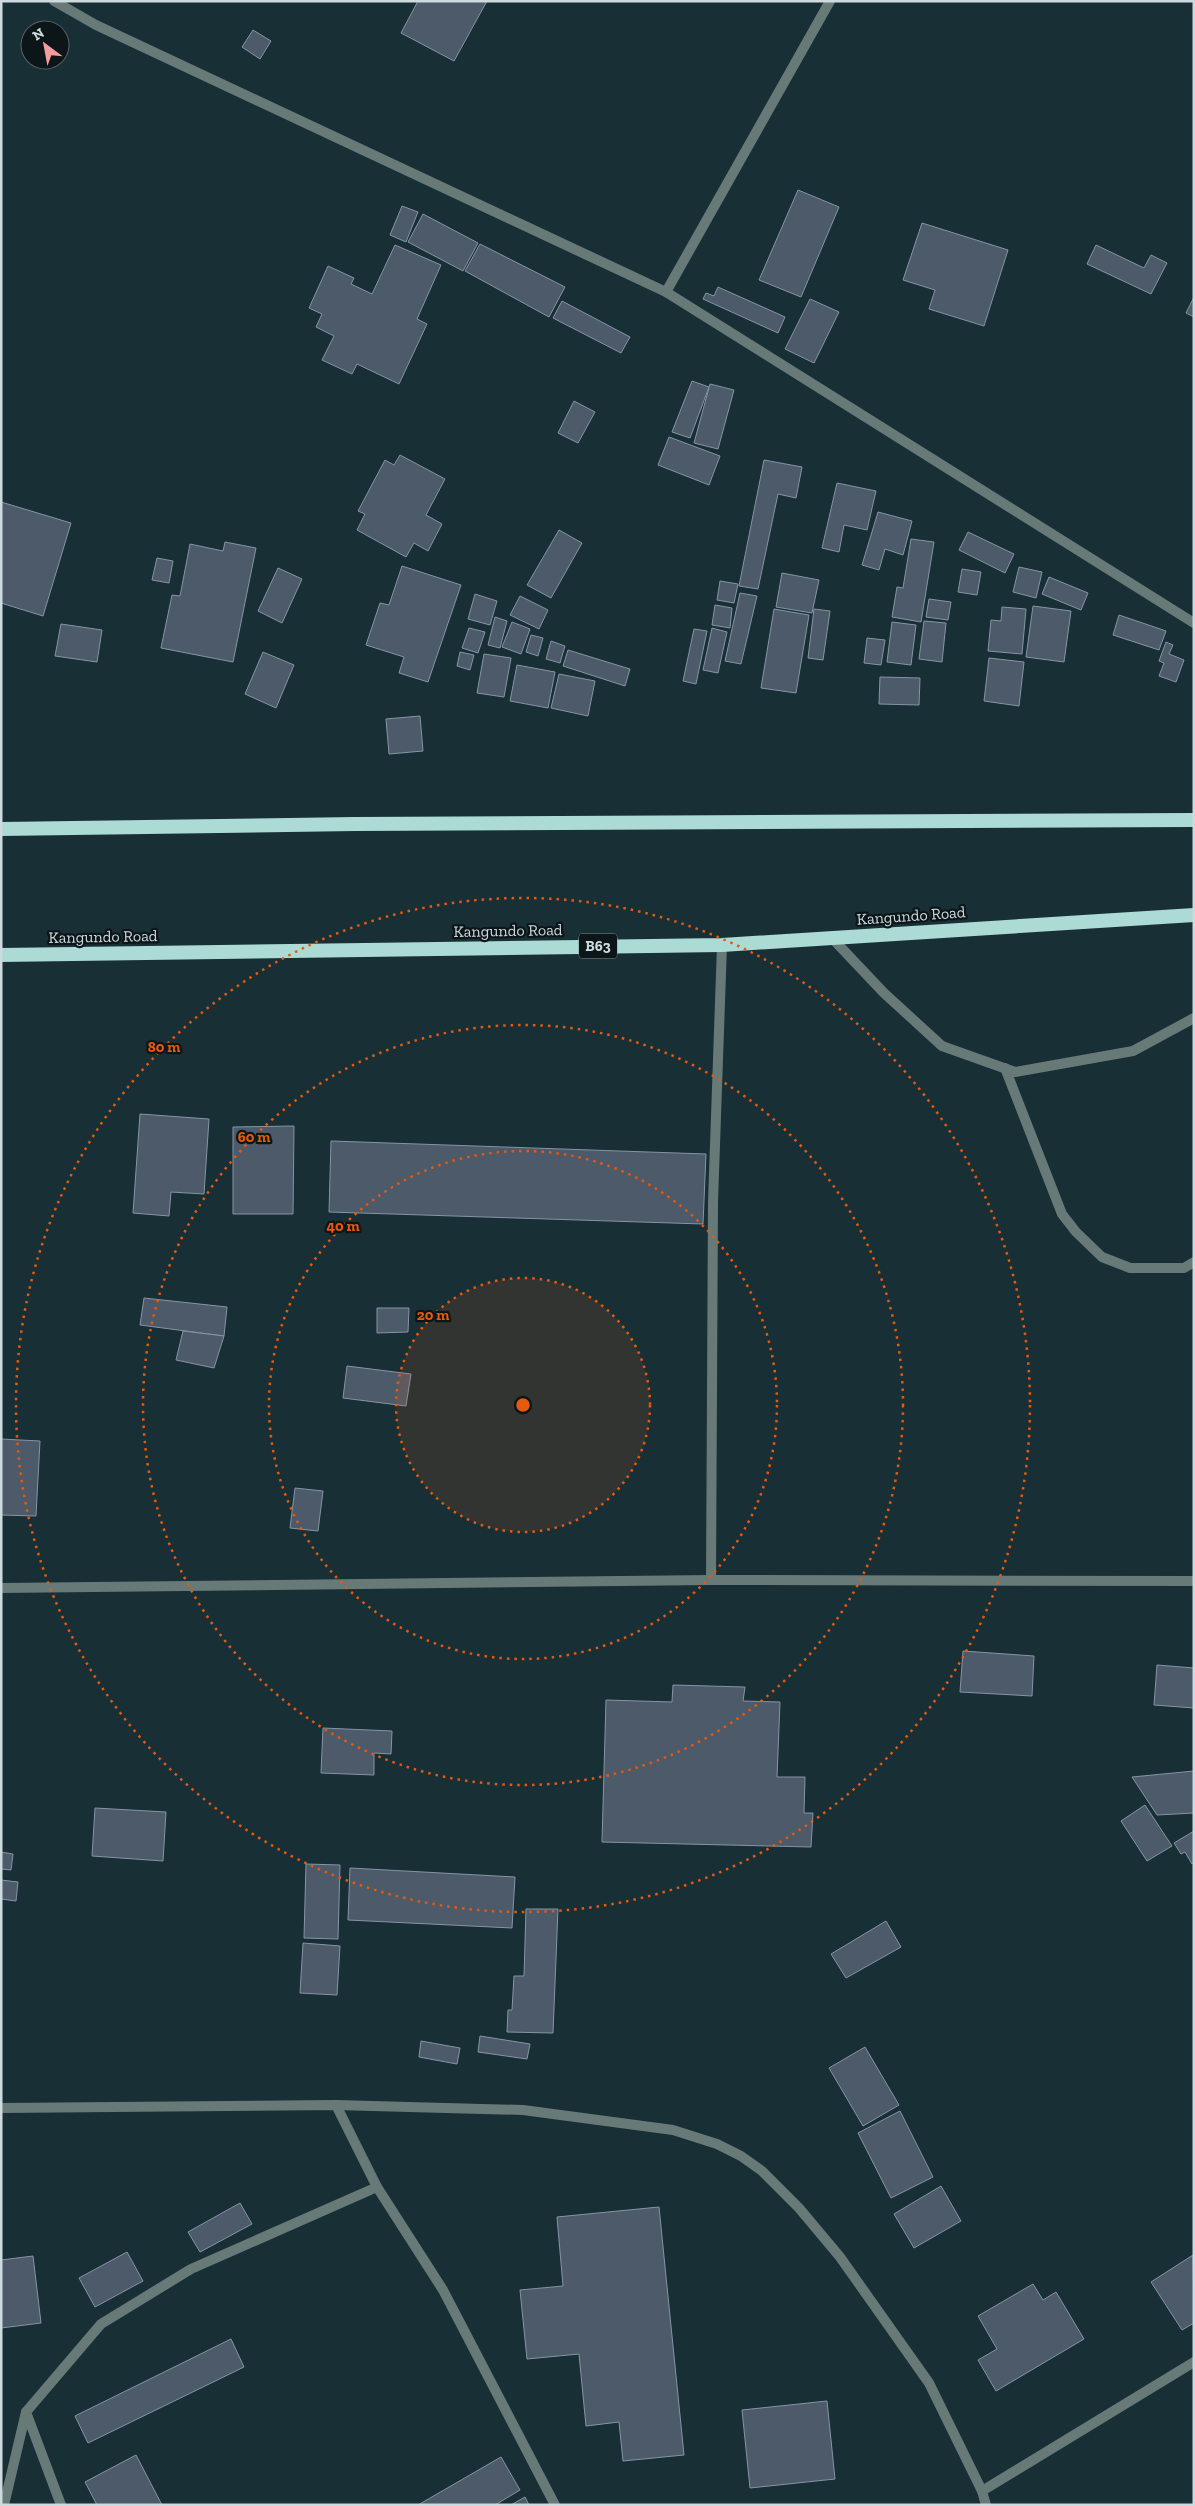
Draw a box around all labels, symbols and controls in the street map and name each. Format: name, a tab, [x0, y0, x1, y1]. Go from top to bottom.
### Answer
north arrow	[20, 20, 70, 70]
text: N	[29, 24, 48, 44]
street label: Kangundo Road	[856, 902, 966, 929]
street label: Kangundo Road	[453, 920, 563, 941]
street label: Kangundo Road	[48, 926, 158, 947]
road number: B63	[579, 934, 617, 958]
text: 80 m	[148, 1038, 180, 1056]
text: 60 m	[238, 1128, 270, 1146]
text: 40 m	[326, 1217, 360, 1235]
text: 20 m	[417, 1306, 449, 1324]
centre of rings	[514, 1396, 532, 1414]

